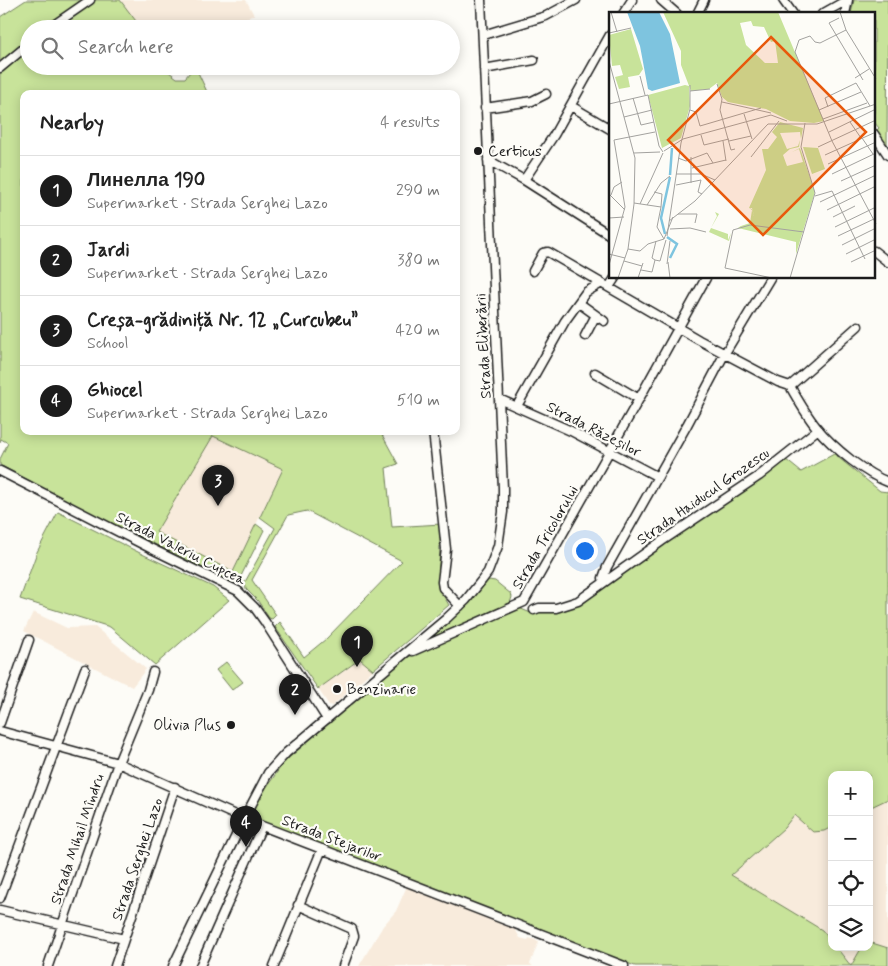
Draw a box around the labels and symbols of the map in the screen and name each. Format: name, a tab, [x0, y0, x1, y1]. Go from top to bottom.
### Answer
inset map	[609, 12, 876, 279]
place label: Certicus	[488, 142, 542, 162]
marker: Certicus	[472, 145, 484, 157]
street label: Strada Eliberării	[471, 293, 497, 399]
street label: Strada Răzeșilor	[543, 397, 645, 463]
street label: Strada Haiducul Grozescu	[633, 443, 774, 550]
pin: 3	[202, 465, 234, 506]
street label: Strada Tricolorului	[508, 482, 584, 593]
street label: Strada Valeriu Cupcea	[112, 507, 250, 591]
your location	[572, 538, 598, 564]
pin: 1	[341, 626, 373, 667]
pin: 2	[279, 674, 311, 715]
place label: Benzinarie	[347, 680, 417, 700]
marker: Benzinarie	[331, 683, 343, 695]
place label: Olivia Plus	[153, 716, 221, 736]
marker: Olivia Plus	[225, 719, 237, 731]
street label: Strada Mihail Mîndru	[46, 771, 110, 907]
street label: Strada Serghei Lazo	[108, 795, 168, 923]
pin: 4	[230, 806, 262, 847]
street label: Strada Stejarilor	[279, 811, 384, 867]

